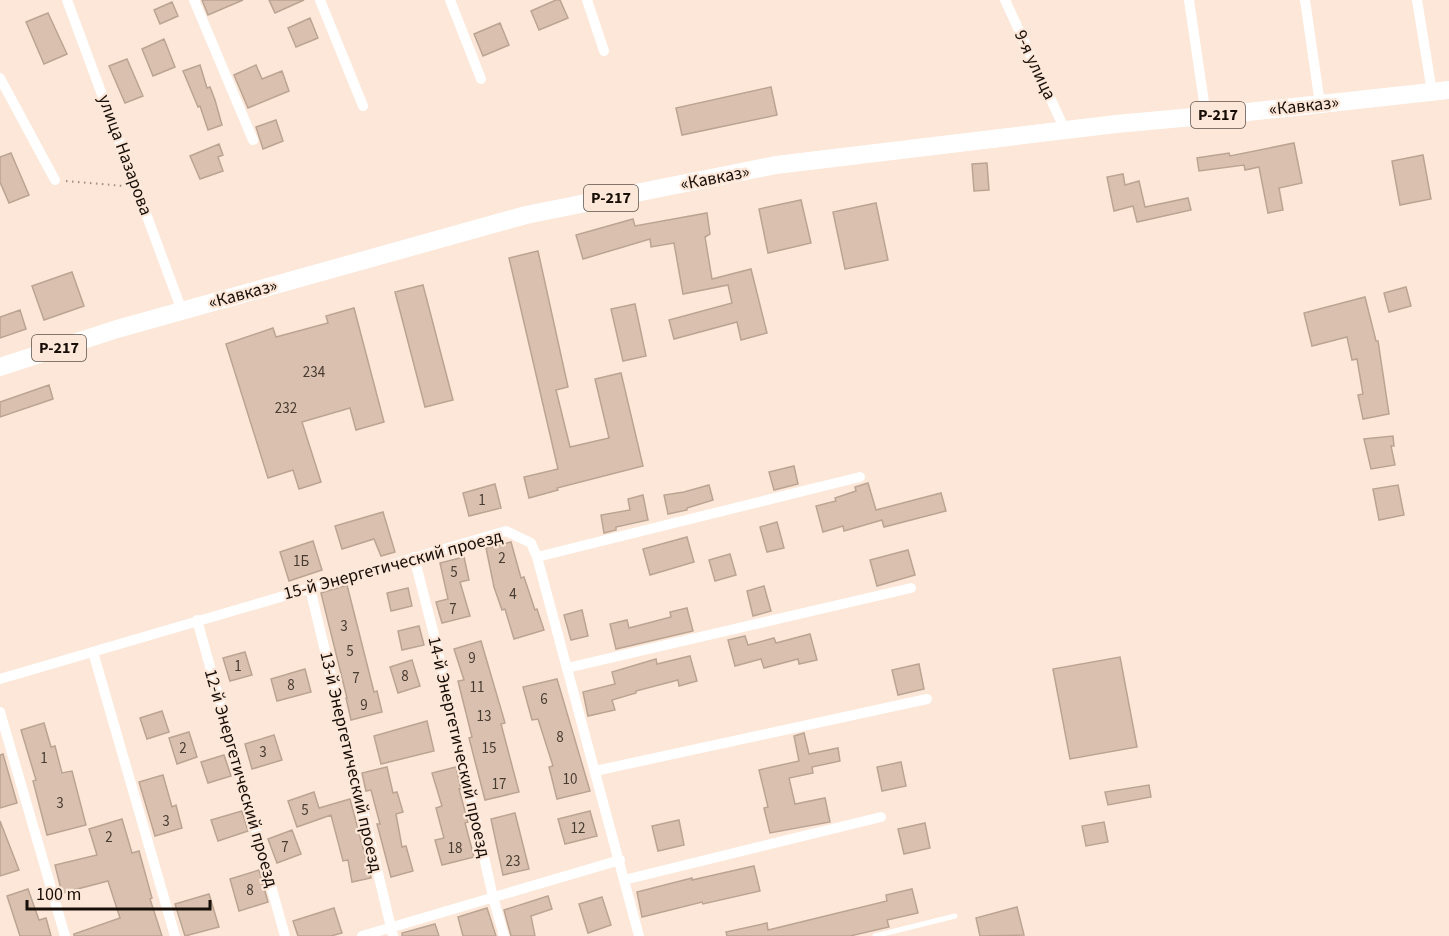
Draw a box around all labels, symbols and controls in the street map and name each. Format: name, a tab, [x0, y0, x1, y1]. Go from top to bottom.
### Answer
street label: 9-я улица	[1008, 26, 1062, 104]
street label: «Кавказ»	[1268, 90, 1340, 122]
street label: улица Назарова	[92, 91, 158, 219]
road number: Р-217	[1191, 102, 1245, 128]
street label: «Кавказ»	[678, 159, 752, 197]
road number: Р-217	[584, 185, 638, 211]
street label: «Кавказ»	[206, 273, 280, 315]
road number: Р-217	[32, 335, 86, 361]
house number: 234	[303, 362, 326, 383]
house number: 232	[275, 398, 297, 419]
house number: 1	[478, 490, 486, 511]
street label: 15-й Энергетический проезд	[281, 525, 505, 605]
house number: 2	[498, 548, 506, 569]
house number: 1Б	[293, 551, 309, 572]
house number: 5	[450, 563, 458, 581]
house number: 4	[509, 584, 517, 605]
house number: 7	[449, 599, 457, 620]
house number: 3	[340, 616, 348, 637]
street label: 14-й Энергетический проезд	[421, 634, 497, 860]
house number: 5	[346, 641, 354, 662]
house number: 9	[468, 648, 476, 669]
street label: 13-й Энергетический проезд	[313, 649, 389, 875]
house number: 1	[234, 656, 242, 677]
street label: 12-й Энергетический проезд	[198, 666, 284, 890]
house number: 8	[401, 666, 409, 687]
house number: 7	[352, 668, 360, 689]
house number: 8	[287, 675, 295, 696]
house number: 11	[470, 677, 484, 698]
house number: 6	[540, 689, 548, 710]
house number: 9	[360, 695, 368, 716]
house number: 13	[477, 706, 491, 727]
house number: 8	[556, 727, 564, 748]
house number: 2	[179, 738, 187, 759]
house number: 15	[482, 738, 496, 759]
house number: 3	[259, 742, 267, 763]
house number: 1	[40, 748, 48, 769]
house number: 10	[563, 769, 577, 790]
house number: 17	[492, 774, 506, 795]
house number: 3	[56, 793, 64, 814]
house number: 5	[301, 800, 309, 821]
house number: 3	[162, 811, 170, 832]
house number: 12	[571, 818, 585, 839]
house number: 2	[105, 827, 113, 848]
house number: 7	[281, 837, 289, 858]
house number: 18	[448, 838, 462, 859]
house number: 23	[506, 851, 520, 872]
scale bar	[27, 873, 210, 911]
house number: 8	[246, 880, 254, 901]
text: 100 m	[36, 882, 81, 907]

